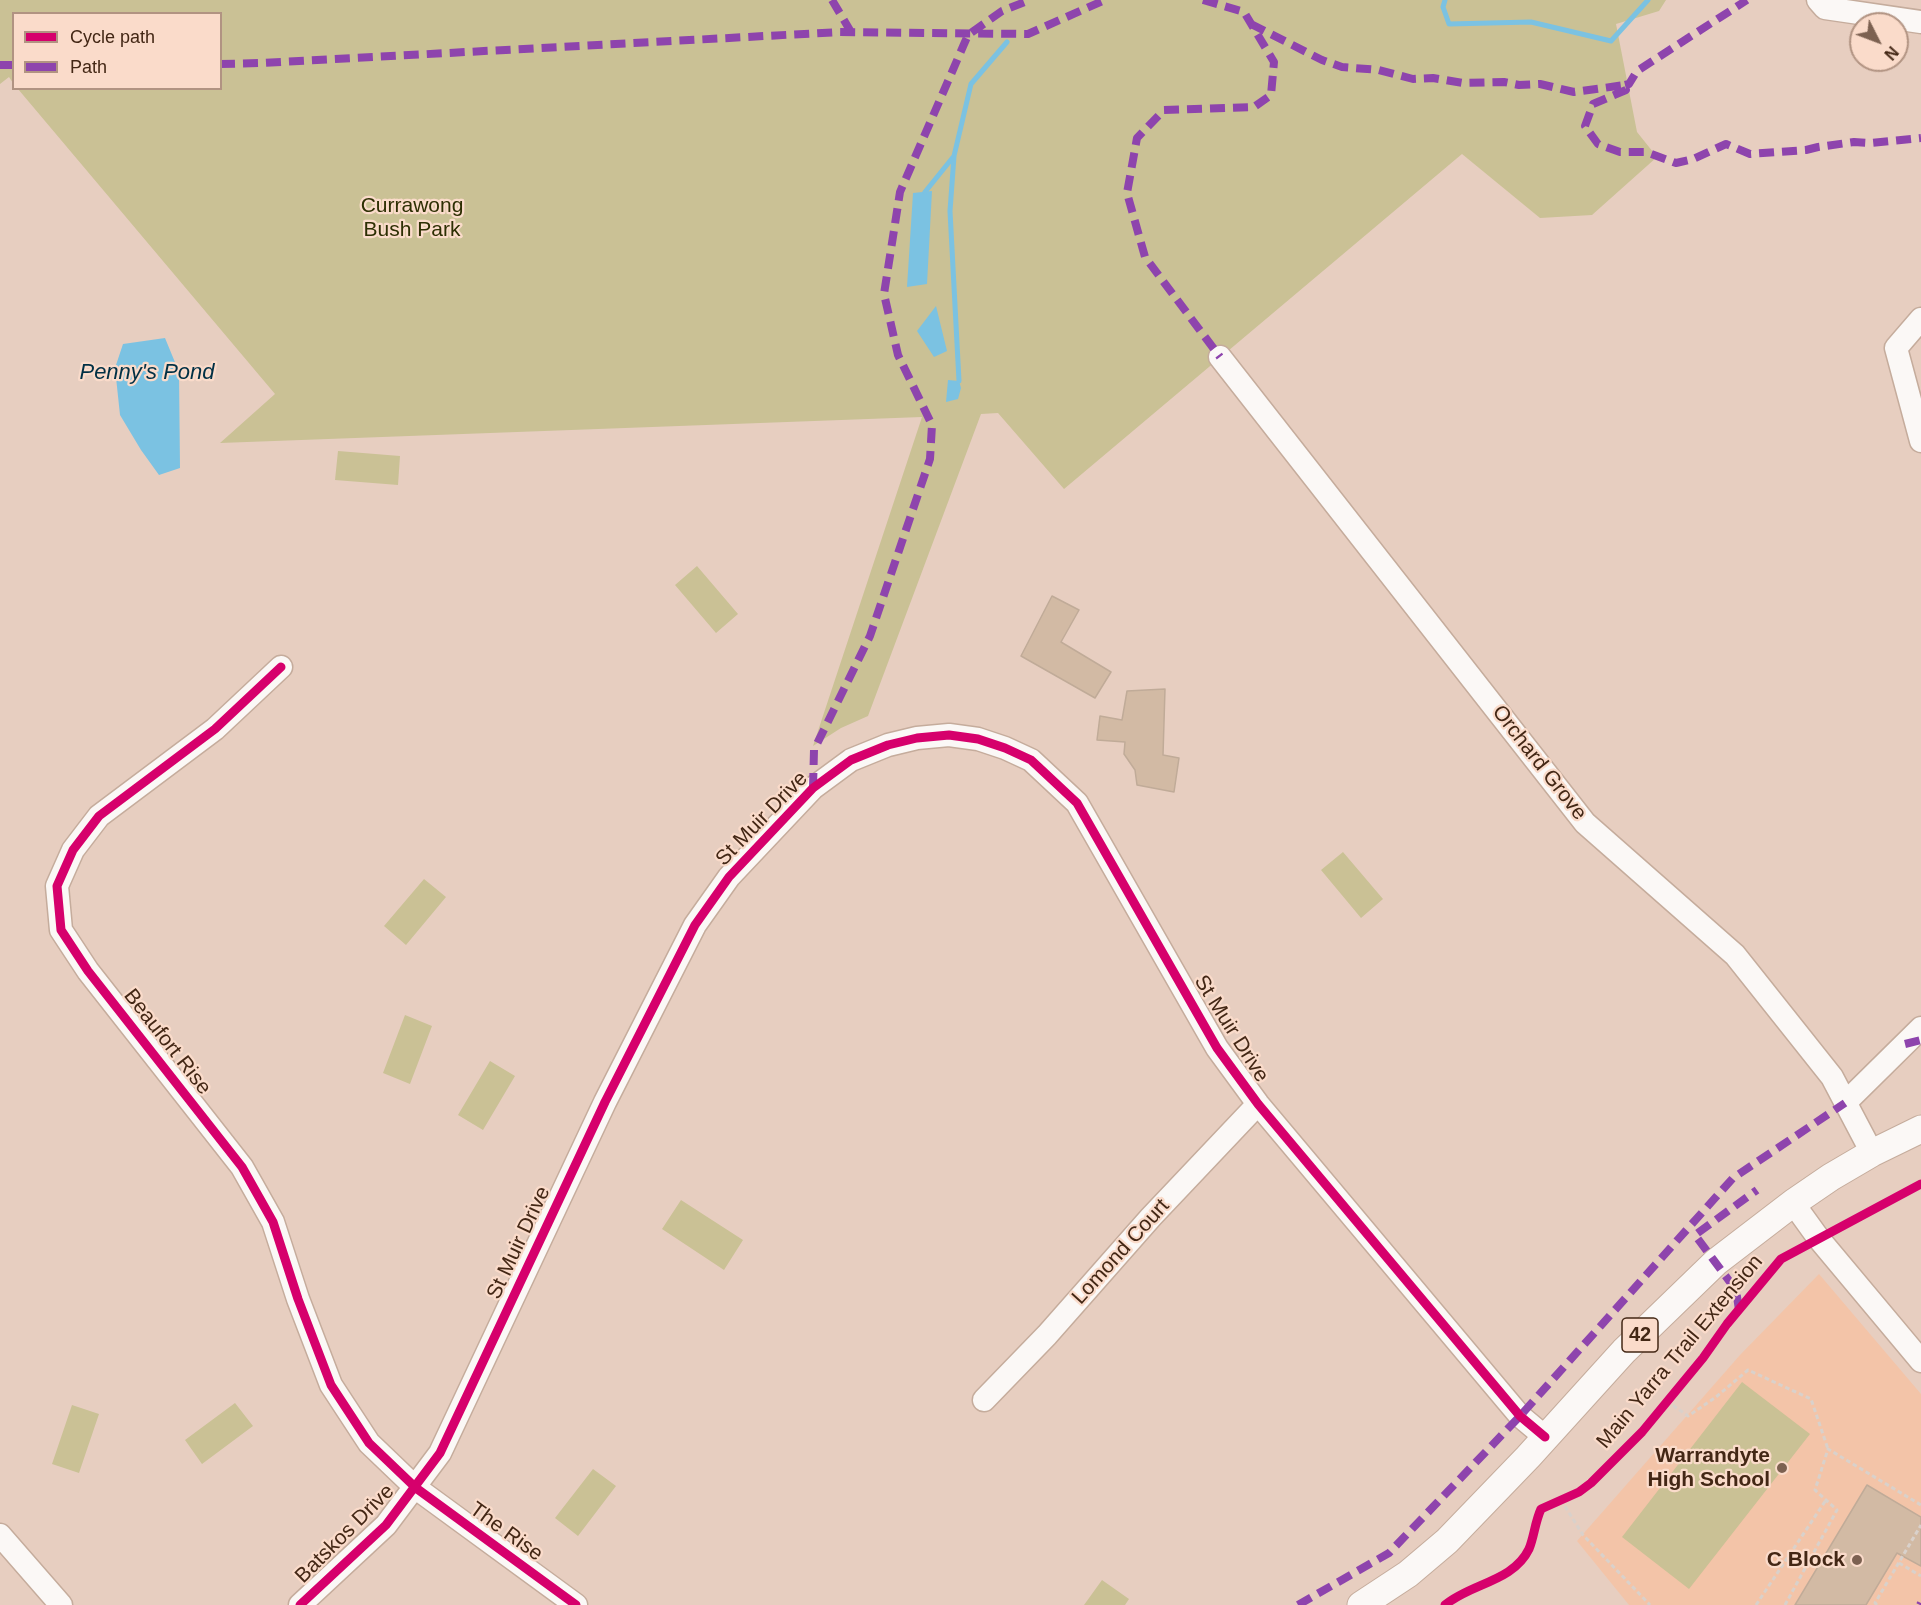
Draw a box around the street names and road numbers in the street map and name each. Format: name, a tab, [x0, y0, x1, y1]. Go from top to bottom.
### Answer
street label: Orchard Grove	[1486, 701, 1592, 825]
street label: St Muir Drive	[711, 767, 813, 871]
street label: St Muir Drive	[1188, 971, 1274, 1087]
street label: Beaufort Rise	[118, 984, 216, 1100]
street label: St Muir Drive	[482, 1183, 556, 1303]
street label: Lomond Court	[1067, 1194, 1175, 1310]
street label: Main Yarra Trail Extension	[1592, 1250, 1768, 1454]
road number: 42	[1622, 1318, 1658, 1352]
street label: Batskos Drive	[290, 1479, 400, 1589]
street label: The Rise	[465, 1497, 547, 1567]

